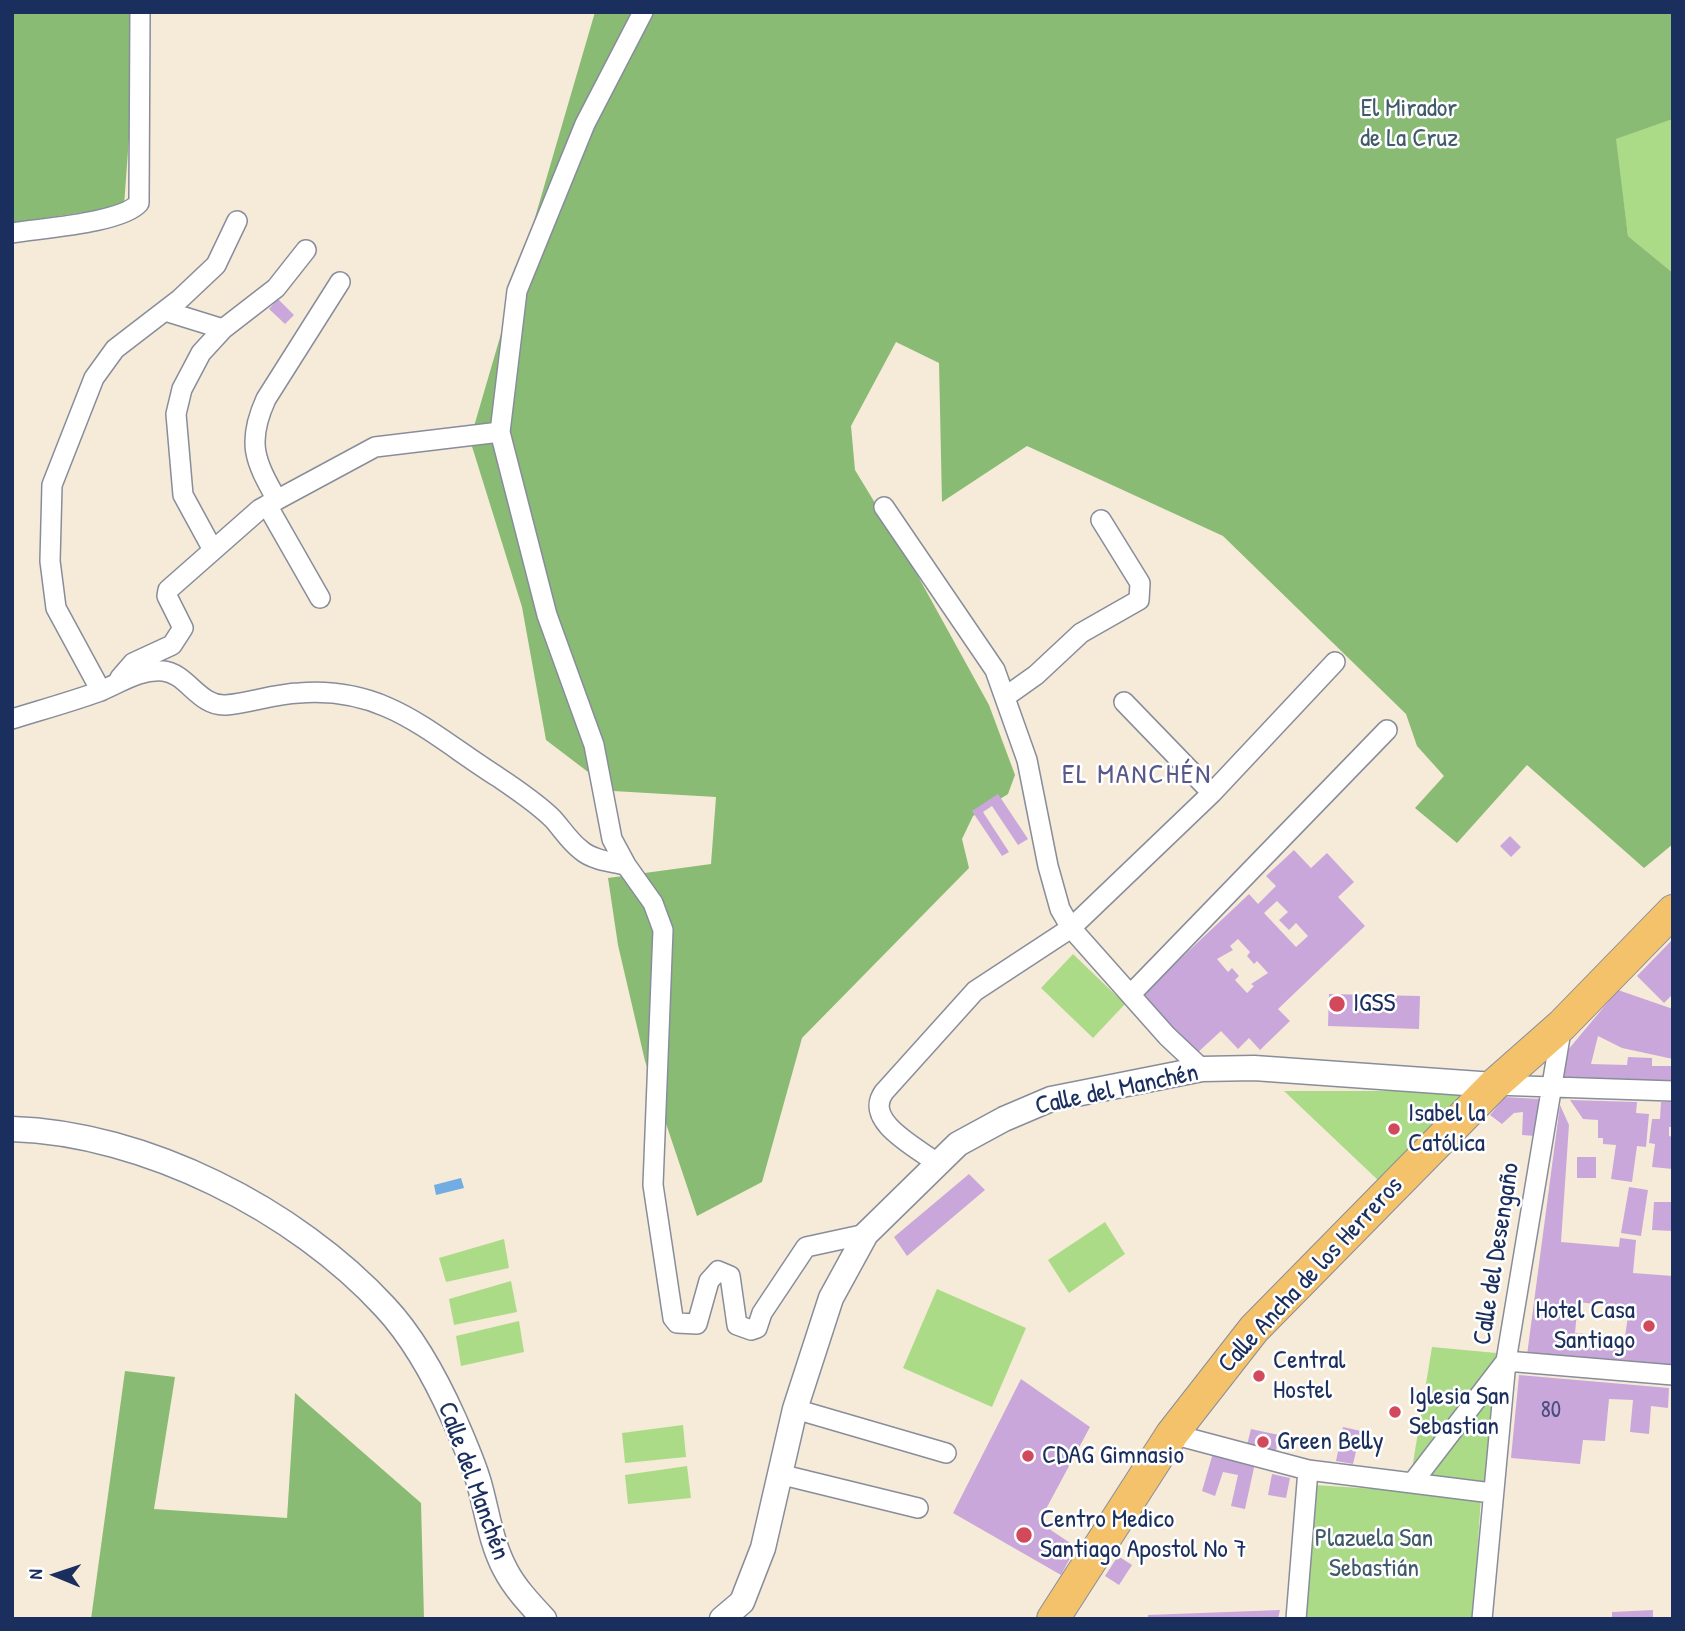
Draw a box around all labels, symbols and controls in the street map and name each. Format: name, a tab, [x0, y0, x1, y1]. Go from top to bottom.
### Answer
park label: El Mirador de La Cruz	[1360, 93, 1458, 154]
district label: EL MANCHÉN	[1063, 759, 1211, 793]
place label: IGSS	[1353, 988, 1395, 1020]
marker: IGSS	[1327, 994, 1347, 1014]
street label: Calle del Manchén	[1033, 1057, 1201, 1123]
place label: Isabel la Católica	[1408, 1098, 1485, 1160]
marker: Isabel la Católica	[1386, 1121, 1402, 1137]
street label: Calle del Desengaño	[1467, 1161, 1527, 1347]
street label: Calle Ancha de los Herreros	[1212, 1170, 1410, 1380]
place label: Hotel Casa Santiago	[1536, 1295, 1635, 1356]
marker: Hotel Casa Santiago	[1641, 1318, 1657, 1334]
place label: Central Hostel	[1273, 1345, 1345, 1406]
marker: Central Hostel	[1251, 1368, 1267, 1384]
place label: Iglesia San Sebastian	[1409, 1381, 1510, 1442]
house number: 80	[1541, 1397, 1561, 1425]
street label: Calle del Manchén	[430, 1398, 516, 1564]
marker: Iglesia San Sebastian	[1387, 1404, 1403, 1420]
place label: Green Belly	[1277, 1426, 1384, 1458]
marker: Green Belly	[1255, 1434, 1271, 1450]
place label: CDAG Gimnasio	[1042, 1440, 1184, 1472]
marker: CDAG Gimnasio	[1020, 1448, 1036, 1464]
place label: Centro Medico Santiago Apostol No 7	[1040, 1504, 1247, 1566]
park label: Plazuela San Sebastián	[1315, 1523, 1433, 1584]
marker: Centro Medico Santiago Apostol No 7	[1014, 1525, 1034, 1545]
north arrow	[21, 1540, 91, 1610]
text: N	[22, 1569, 48, 1580]

